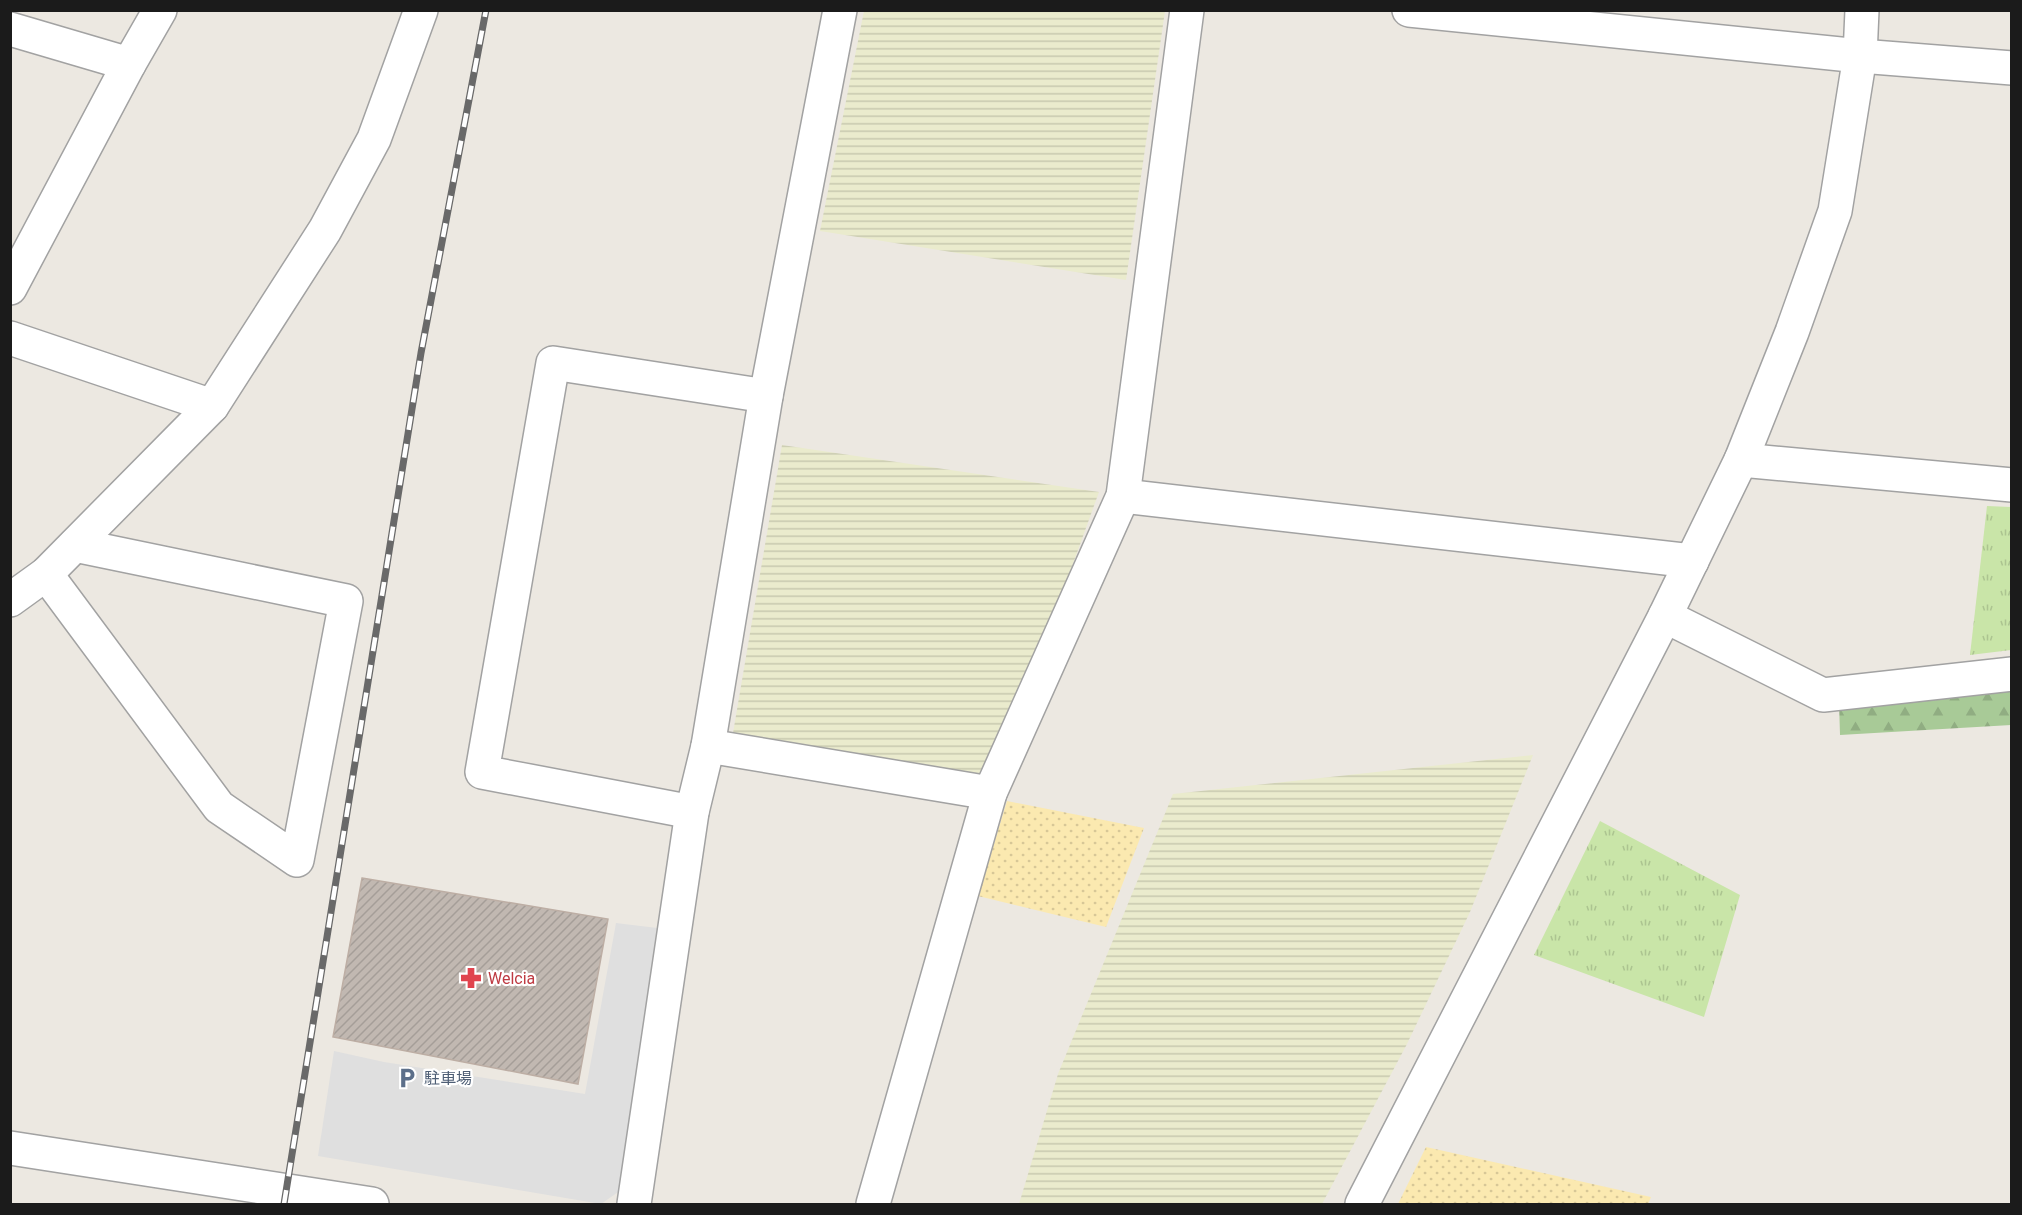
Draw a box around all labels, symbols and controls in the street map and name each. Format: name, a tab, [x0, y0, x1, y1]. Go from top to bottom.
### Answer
pharmacy icon: Welcia	[459, 966, 483, 990]
place label: Welcia	[488, 969, 535, 988]
parking icon: 駐車場	[395, 1066, 419, 1090]
place label: 駐車場	[424, 1069, 472, 1088]

